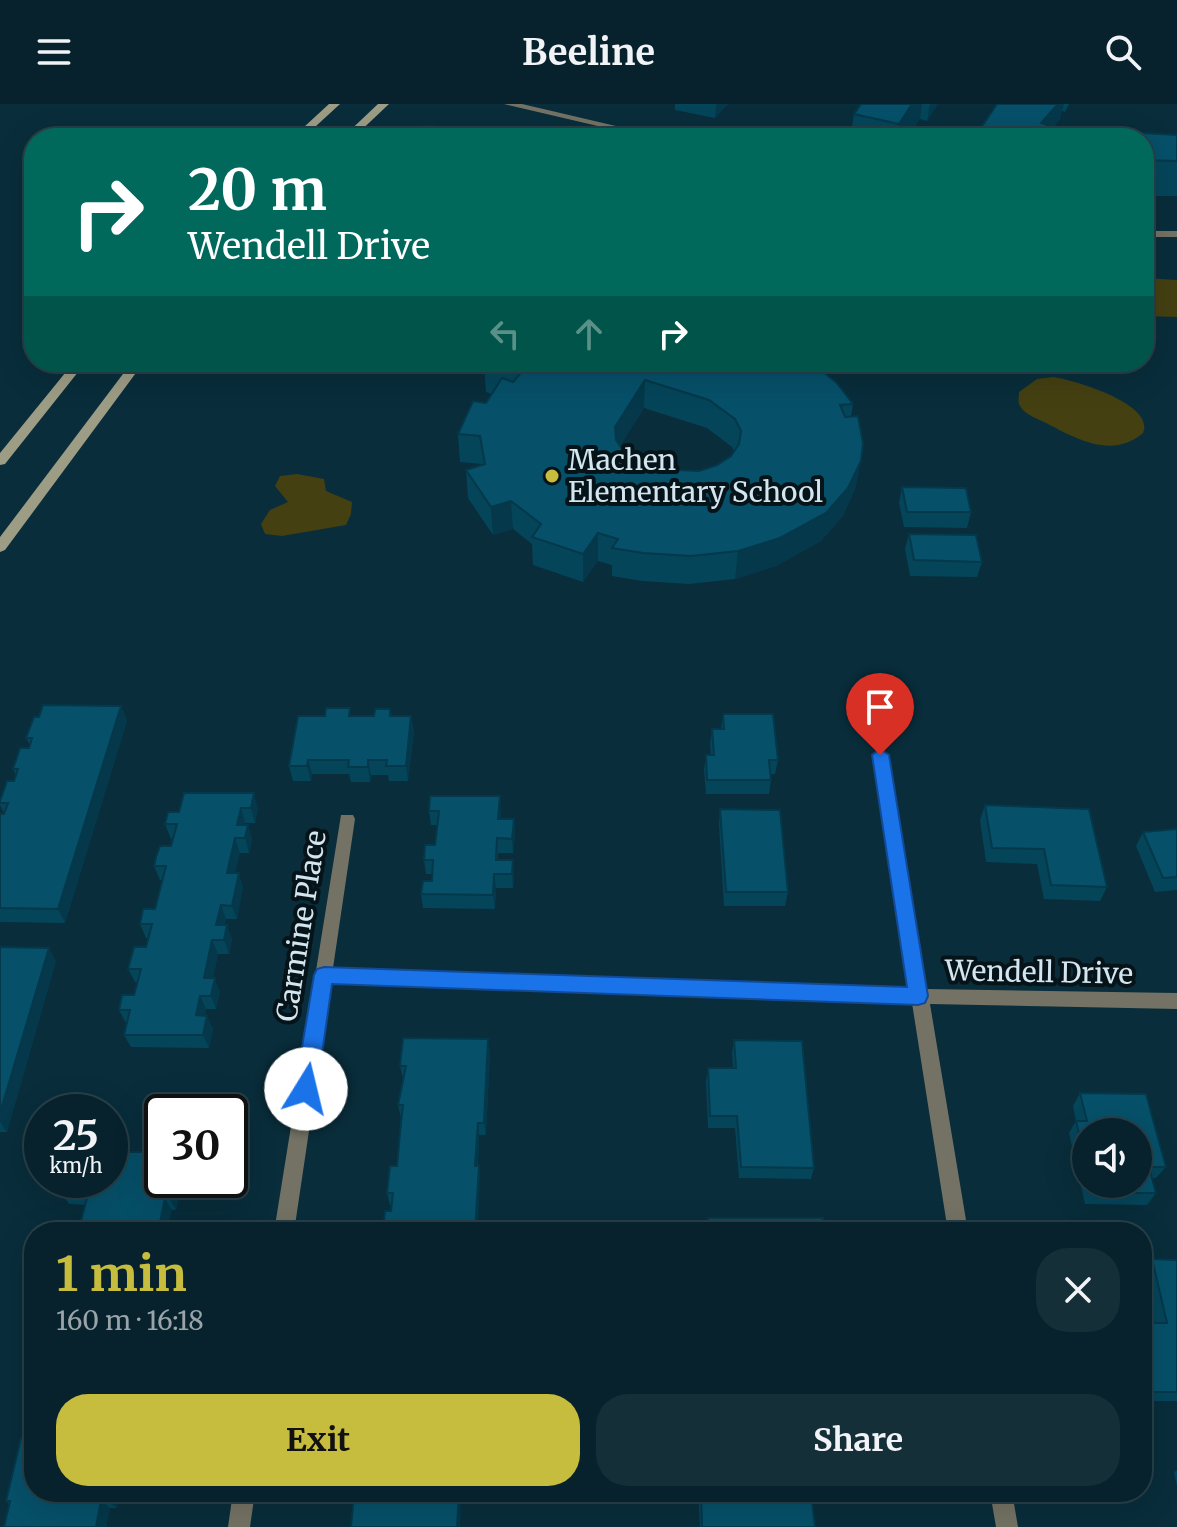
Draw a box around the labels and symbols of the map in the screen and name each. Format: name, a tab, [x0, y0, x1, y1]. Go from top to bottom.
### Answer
place label: Machen Elementary School	[568, 442, 823, 510]
marker: Machen Elementary School	[543, 467, 561, 485]
pin	[846, 673, 914, 755]
street label: Carmine Place	[268, 828, 334, 1024]
street label: Wendell Drive	[944, 952, 1133, 992]
position arrow	[264, 1047, 348, 1131]
speed limit sign: 30	[144, 1094, 248, 1198]

